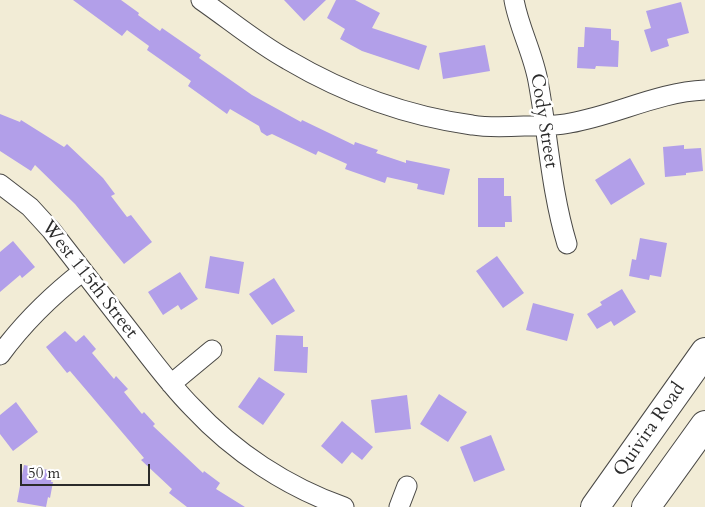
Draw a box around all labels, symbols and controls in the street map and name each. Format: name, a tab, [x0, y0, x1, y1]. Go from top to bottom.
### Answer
street label: Cody Street	[524, 72, 562, 170]
street label: West 115th Street	[36, 216, 142, 344]
street label: Quivira Road	[609, 379, 691, 481]
scale bar	[22, 454, 152, 486]
text: 50 m	[28, 463, 60, 483]

